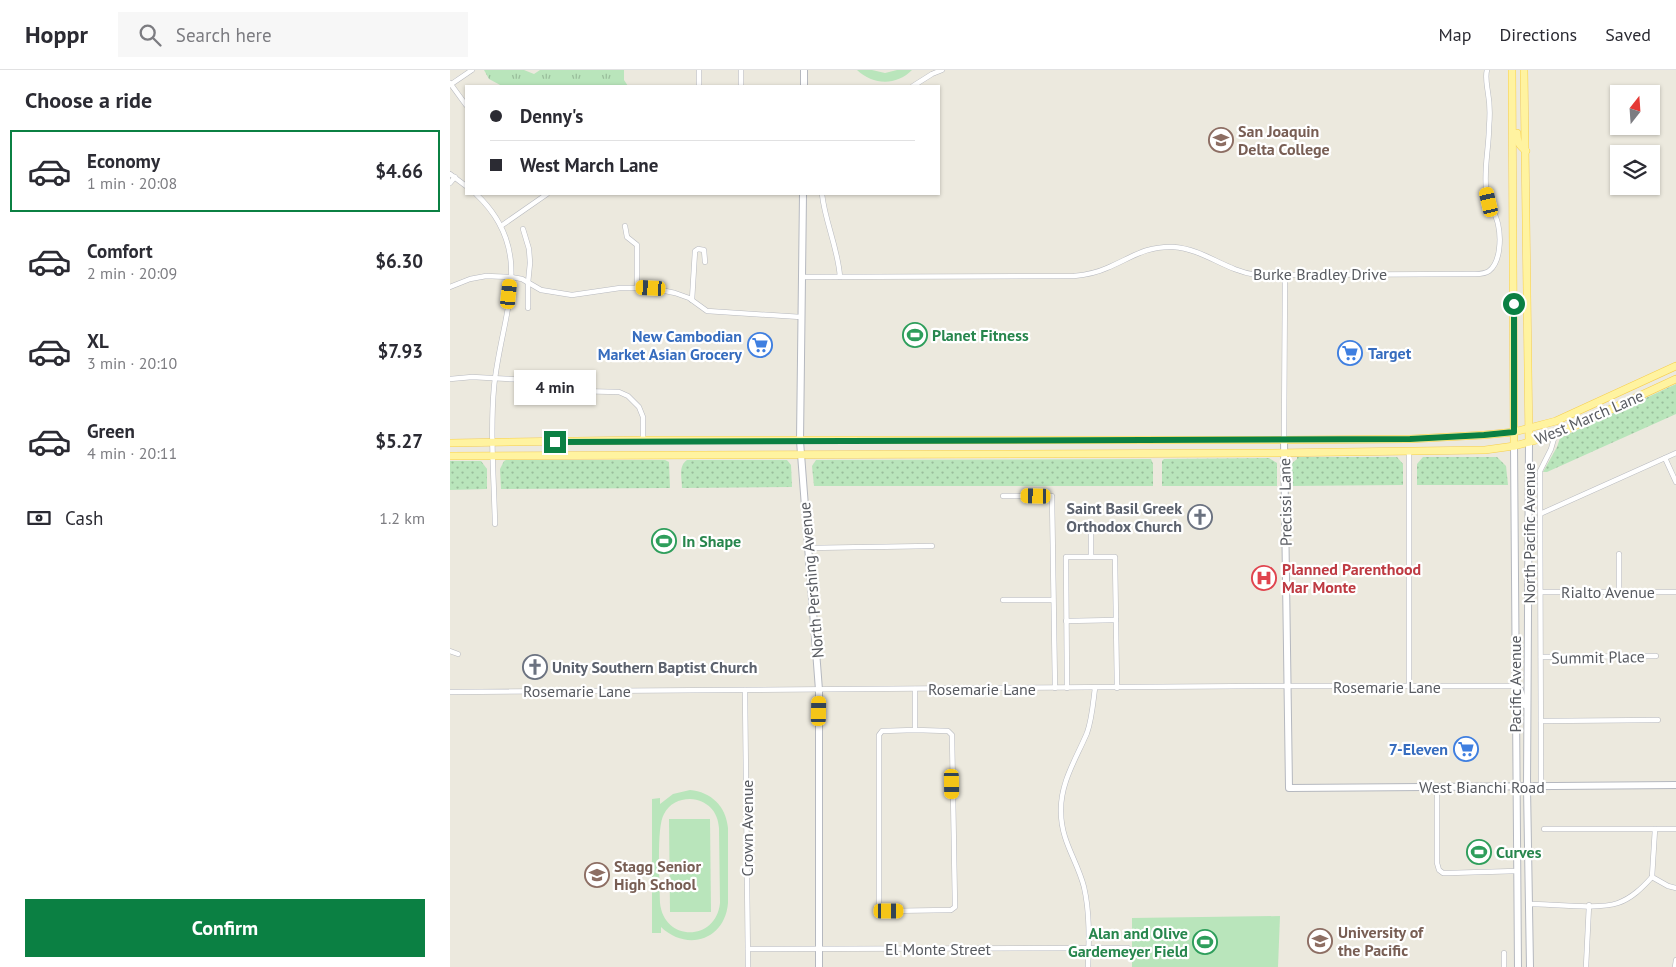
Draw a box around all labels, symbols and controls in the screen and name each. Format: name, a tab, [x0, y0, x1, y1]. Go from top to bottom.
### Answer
search box	[118, 12, 468, 57]
text: Hoppr	[25, 19, 88, 50]
icon: search	[136, 21, 164, 49]
text: Search here	[176, 23, 272, 47]
text: Map	[1439, 23, 1471, 46]
text: Directions	[1499, 23, 1577, 46]
text: Saved	[1605, 23, 1651, 46]
north arrow	[1610, 85, 1660, 135]
map controls	[1610, 85, 1660, 195]
text: Choose a ride	[25, 86, 152, 114]
text: Denny's	[520, 104, 583, 128]
place label: San Joaquin Delta College	[1238, 121, 1330, 159]
school or university icon: San Joaquin Delta College	[1208, 127, 1234, 153]
button: layers	[1610, 145, 1660, 195]
icon: car	[27, 149, 72, 194]
text: Economy	[87, 149, 160, 173]
text: West March Lane	[520, 153, 658, 177]
text: $4.66	[375, 159, 423, 183]
text: 1 min · 20:08	[87, 173, 177, 193]
car	[1478, 186, 1499, 218]
icon: car	[27, 239, 72, 284]
text: Comfort	[87, 239, 153, 263]
text: $6.30	[375, 249, 423, 273]
text: 2 min · 20:09	[87, 263, 177, 283]
street label: Burke Bradley Drive	[1253, 264, 1387, 284]
car	[499, 278, 518, 310]
car	[635, 280, 666, 296]
route start	[1503, 293, 1525, 315]
sports icon: Planet Fitness	[902, 322, 928, 348]
place label: Planet Fitness	[932, 325, 1029, 345]
place label: New Cambodian Market Asian Grocery	[598, 326, 742, 364]
icon: car	[27, 329, 72, 374]
text: XL	[87, 329, 109, 353]
supermarket icon: New Cambodian Market Asian Grocery	[747, 332, 773, 358]
text: $7.93	[377, 339, 423, 363]
supermarket icon: Target	[1337, 340, 1363, 366]
place label: Target	[1368, 343, 1412, 363]
text: 3 min · 20:10	[87, 353, 177, 373]
callout: 4 min	[514, 370, 596, 404]
text: 4 min	[535, 377, 575, 397]
street label: West March Lane	[1532, 385, 1646, 449]
icon: car	[27, 419, 72, 464]
text: Green	[87, 419, 135, 443]
text: $5.27	[375, 429, 423, 453]
route end	[544, 431, 566, 453]
text: 4 min · 20:11	[87, 443, 177, 463]
street label: Precissi Lane	[1274, 458, 1296, 546]
street label: North Pacific Avenue	[1519, 463, 1539, 603]
car	[1020, 488, 1051, 504]
place label: Saint Basil Greek Orthodox Church	[1066, 498, 1182, 536]
street label: North Pershing Avenue	[794, 501, 828, 659]
icon: cash	[25, 504, 53, 532]
church icon: Saint Basil Greek Orthodox Church	[1187, 504, 1213, 530]
text: Cash	[65, 506, 103, 530]
text: 1.2 km	[379, 508, 425, 528]
sports icon: In Shape	[651, 528, 677, 554]
place label: In Shape	[682, 531, 741, 551]
place label: Planned Parenthood Mar Monte	[1282, 559, 1421, 597]
hospital icon: Planned Parenthood Mar Monte	[1251, 565, 1277, 591]
street label: Rialto Avenue	[1561, 582, 1655, 602]
street label: Pacific Avenue	[1505, 635, 1525, 733]
street label: Summit Place	[1551, 646, 1645, 668]
church icon: Unity Southern Baptist Church	[522, 654, 548, 680]
place label: Unity Southern Baptist Church	[552, 657, 758, 677]
street label: Rosemarie Lane	[1333, 677, 1441, 697]
street label: Rosemarie Lane	[928, 679, 1036, 699]
street label: Rosemarie Lane	[523, 681, 631, 701]
car	[811, 696, 826, 726]
supermarket icon: 7-Eleven	[1453, 736, 1479, 762]
place label: 7-Eleven	[1389, 739, 1448, 759]
car	[944, 769, 959, 799]
street label: West Bianchi Road	[1419, 777, 1545, 797]
street label: Crown Avenue	[737, 780, 757, 876]
sports icon: Curves	[1466, 839, 1492, 865]
place label: Curves	[1496, 842, 1542, 862]
place label: Stagg Senior High School	[614, 856, 701, 894]
school or university icon: Stagg Senior High School	[584, 862, 610, 888]
button: Confirm	[25, 899, 425, 957]
car	[874, 904, 904, 919]
place label: University of the Pacific	[1338, 922, 1424, 960]
place label: Alan and Olive Gardemeyer Field	[1068, 923, 1188, 961]
school or university icon: University of the Pacific	[1307, 928, 1333, 954]
sports icon: Alan and Olive Gardemeyer Field	[1192, 929, 1218, 955]
street label: El Monte Street	[885, 939, 992, 959]

